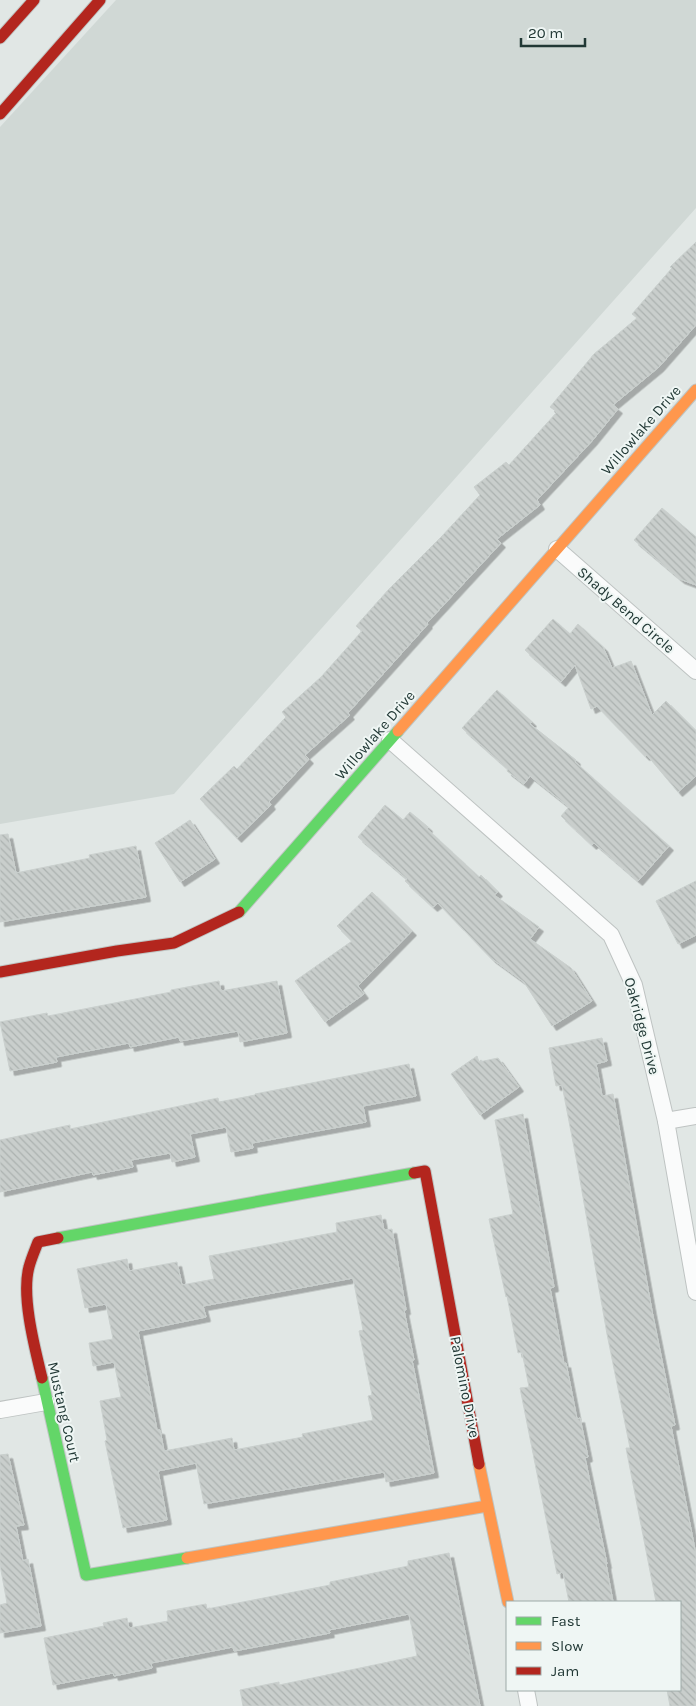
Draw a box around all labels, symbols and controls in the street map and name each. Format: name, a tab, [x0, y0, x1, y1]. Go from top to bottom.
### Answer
scale bar	[521, 15, 585, 47]
text: 20 m	[528, 24, 563, 42]
street label: Willowlake Drive	[597, 382, 685, 478]
street label: Shady Bend Circle	[574, 563, 678, 657]
street label: Willowlake Drive	[331, 687, 419, 783]
street label: Oakridge Drive	[620, 975, 664, 1077]
street label: Palomino Drive	[446, 1335, 484, 1439]
street label: Mustang Court	[44, 1360, 84, 1464]
legend	[506, 1601, 681, 1691]
text: Fast	[551, 1612, 581, 1630]
text: Slow	[551, 1637, 583, 1655]
text: Jam	[551, 1662, 579, 1680]

